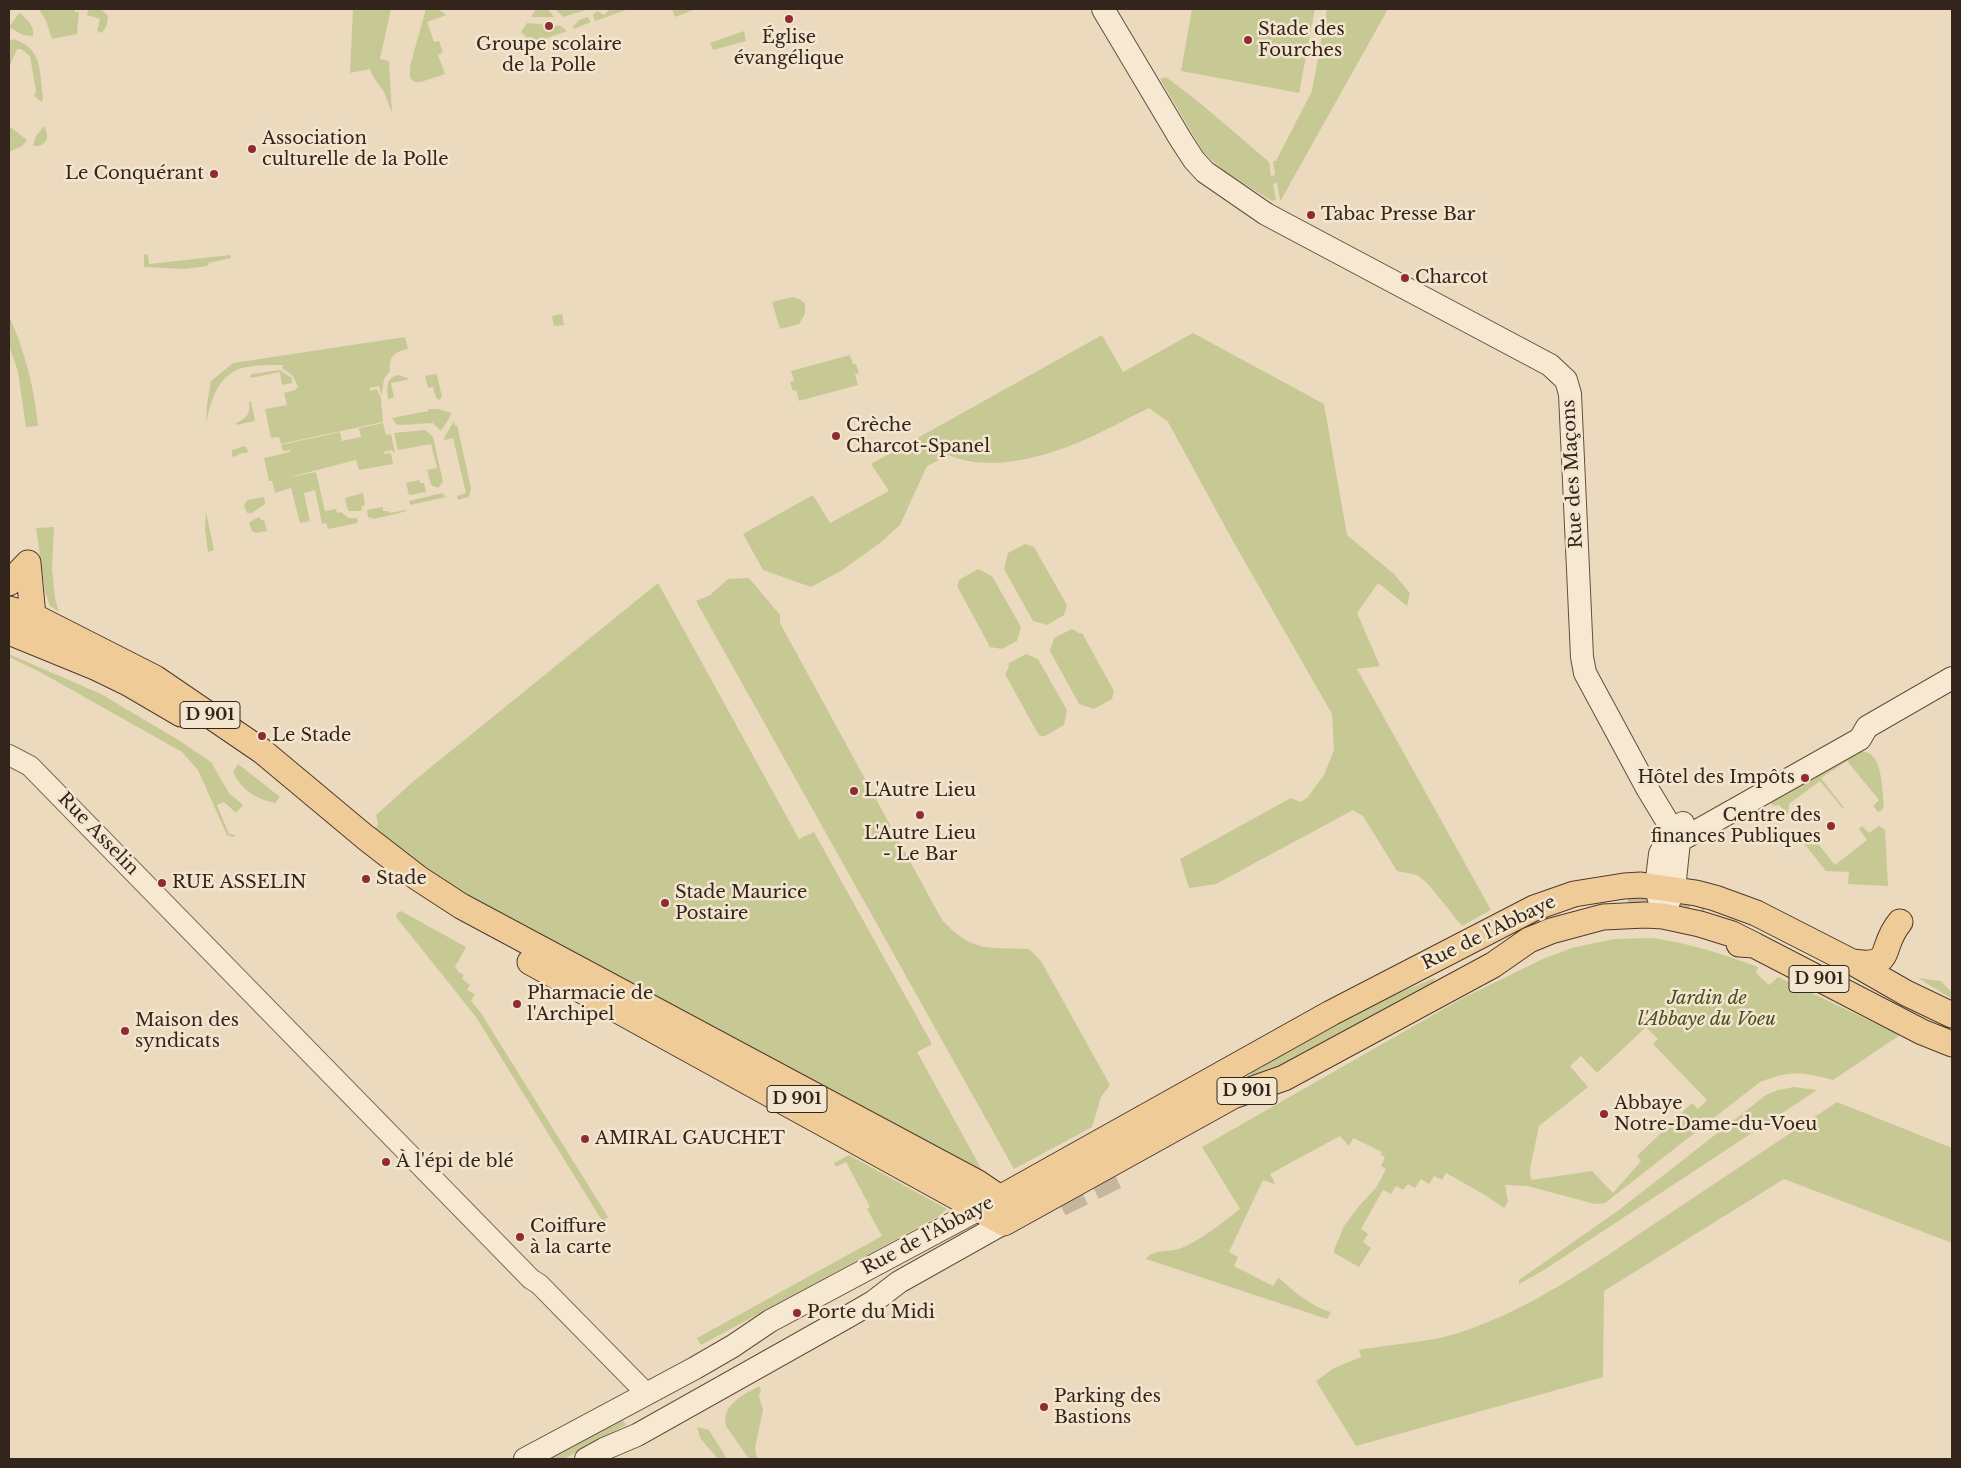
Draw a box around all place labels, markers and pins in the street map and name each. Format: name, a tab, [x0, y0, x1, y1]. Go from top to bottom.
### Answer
marker: Église évangélique	[783, 13, 795, 25]
place label: Stade des Fourches	[1258, 19, 1345, 62]
marker: Groupe scolaire de la Polle	[543, 20, 555, 32]
place label: Église évangélique	[734, 27, 844, 70]
place label: Groupe scolaire de la Polle	[476, 34, 622, 76]
marker: Stade des Fourches	[1242, 34, 1254, 46]
place label: Association culturelle de la Polle	[262, 128, 449, 170]
marker: Association culturelle de la Polle	[246, 143, 258, 155]
place label: Le Conquérant	[65, 163, 204, 185]
marker: Le Conquérant	[208, 168, 220, 180]
place label: Tabac Presse Bar	[1321, 204, 1475, 226]
marker: Tabac Presse Bar	[1305, 209, 1317, 221]
place label: Charcot	[1415, 267, 1488, 289]
marker: Charcot	[1399, 272, 1411, 284]
place label: Crèche Charcot-Spanel	[846, 415, 990, 458]
marker: Crèche Charcot-Spanel	[830, 430, 842, 442]
place label: Le Stade	[272, 725, 351, 747]
marker: Le Stade	[256, 730, 268, 742]
place label: Hôtel des Impôts	[1637, 767, 1795, 789]
marker: Hôtel des Impôts	[1799, 772, 1811, 784]
place label: L'Autre Lieu	[864, 780, 976, 802]
marker: L'Autre Lieu	[848, 785, 860, 797]
place label: Centre des finances Publiques	[1651, 805, 1821, 848]
marker: L'Autre Lieu - Le Bar	[914, 809, 926, 821]
marker: Centre des finances Publiques	[1825, 820, 1837, 832]
place label: L'Autre Lieu - Le Bar	[864, 823, 976, 866]
place label: Stade	[376, 868, 427, 890]
place label: RUE ASSELIN	[172, 872, 307, 894]
marker: Stade	[360, 873, 372, 885]
marker: RUE ASSELIN	[156, 877, 168, 889]
place label: Stade Maurice Postaire	[675, 882, 807, 924]
marker: Stade Maurice Postaire	[659, 897, 671, 909]
place label: Pharmacie de l'Archipel	[527, 983, 653, 1026]
marker: Pharmacie de l'Archipel	[511, 998, 523, 1010]
place label: Maison des syndicats	[135, 1010, 239, 1052]
marker: Maison des syndicats	[119, 1025, 131, 1037]
place label: Abbaye Notre-Dame-du-Voeu	[1614, 1093, 1817, 1136]
marker: Abbaye Notre-Dame-du-Voeu	[1598, 1108, 1610, 1120]
place label: AMIRAL GAUCHET	[595, 1128, 785, 1150]
marker: AMIRAL GAUCHET	[579, 1133, 591, 1145]
place label: À l'épi de blé	[396, 1151, 514, 1173]
marker: À l'épi de blé	[380, 1156, 392, 1168]
place label: Coiffure à la carte	[530, 1216, 611, 1258]
marker: Coiffure à la carte	[514, 1231, 526, 1243]
place label: Porte du Midi	[807, 1302, 935, 1324]
marker: Porte du Midi	[791, 1307, 803, 1319]
place label: Parking des Bastions	[1054, 1386, 1161, 1428]
marker: Parking des Bastions	[1038, 1401, 1050, 1413]

